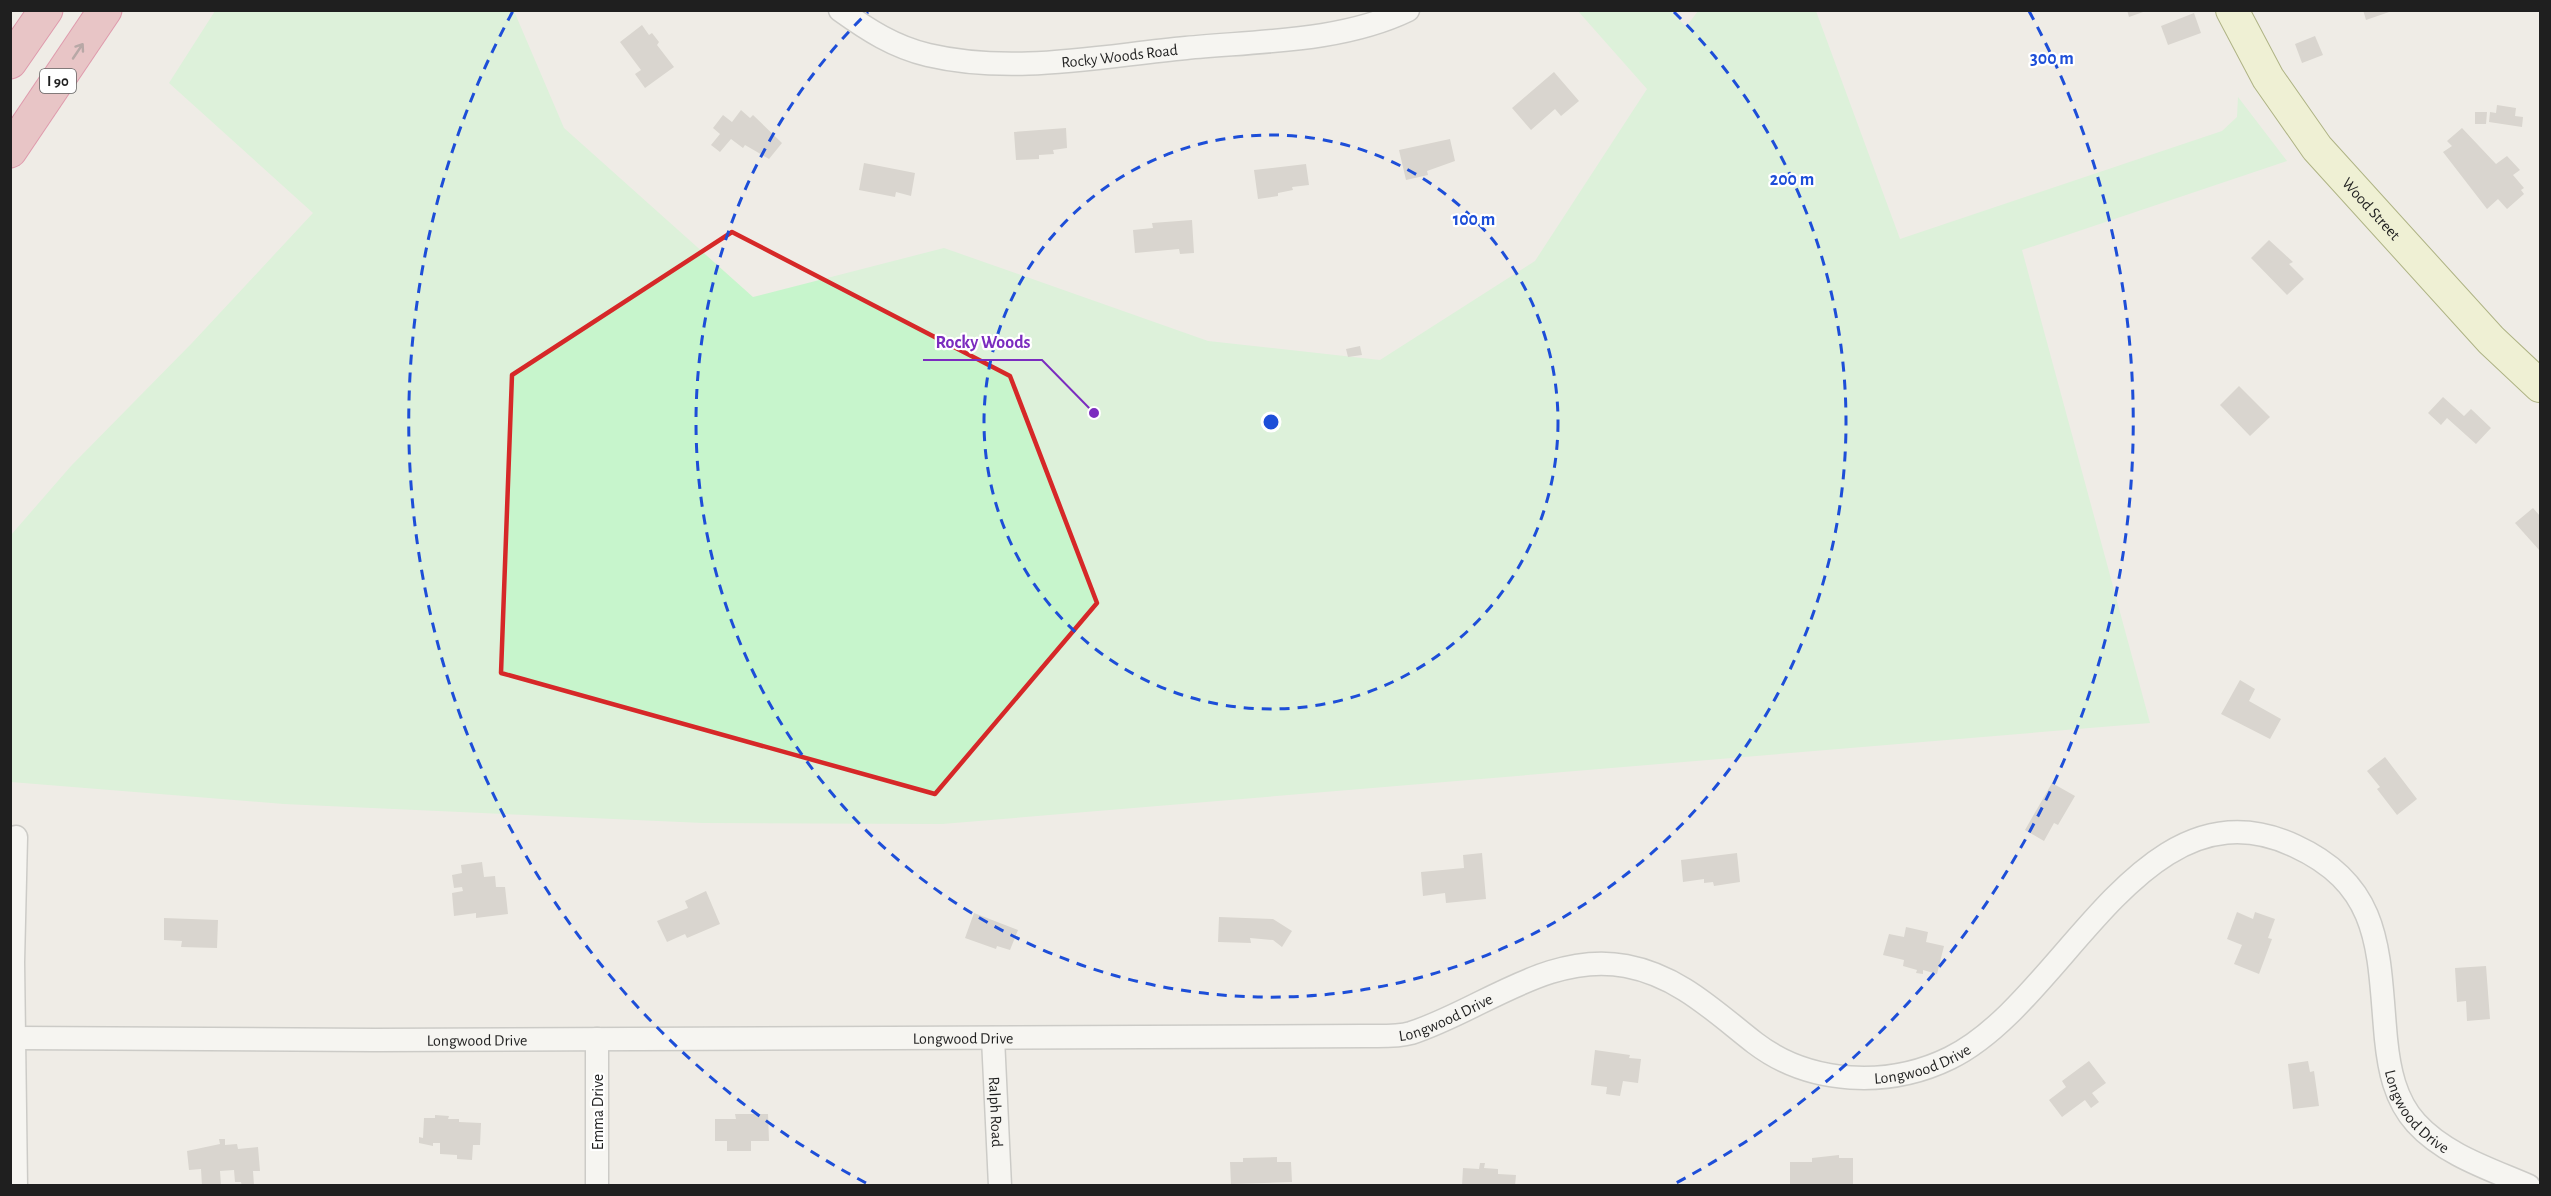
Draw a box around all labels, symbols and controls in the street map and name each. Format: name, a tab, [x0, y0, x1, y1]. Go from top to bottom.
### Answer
street label: Rocky Woods Road	[1061, 42, 1179, 71]
one-way arrow	[72, 43, 84, 59]
text: 300 m	[2030, 50, 2074, 68]
road number: I 90	[40, 69, 76, 93]
text: 200 m	[1770, 171, 1814, 189]
street label: Wood Street	[2339, 175, 2403, 243]
text: 100 m	[1453, 211, 1495, 229]
callout: Rocky Woods	[923, 324, 1042, 360]
text: Rocky Woods	[935, 334, 1031, 352]
centre of rings	[1261, 412, 1281, 432]
street label: Longwood Drive	[1398, 991, 1495, 1044]
street label: Longwood Drive	[913, 1030, 1013, 1047]
street label: Longwood Drive	[427, 1032, 527, 1049]
street label: Longwood Drive	[1874, 1041, 1974, 1087]
street label: Longwood Drive	[2382, 1068, 2452, 1156]
street label: Emma Drive	[590, 1074, 606, 1150]
street label: Ralph Road	[986, 1076, 1005, 1148]

